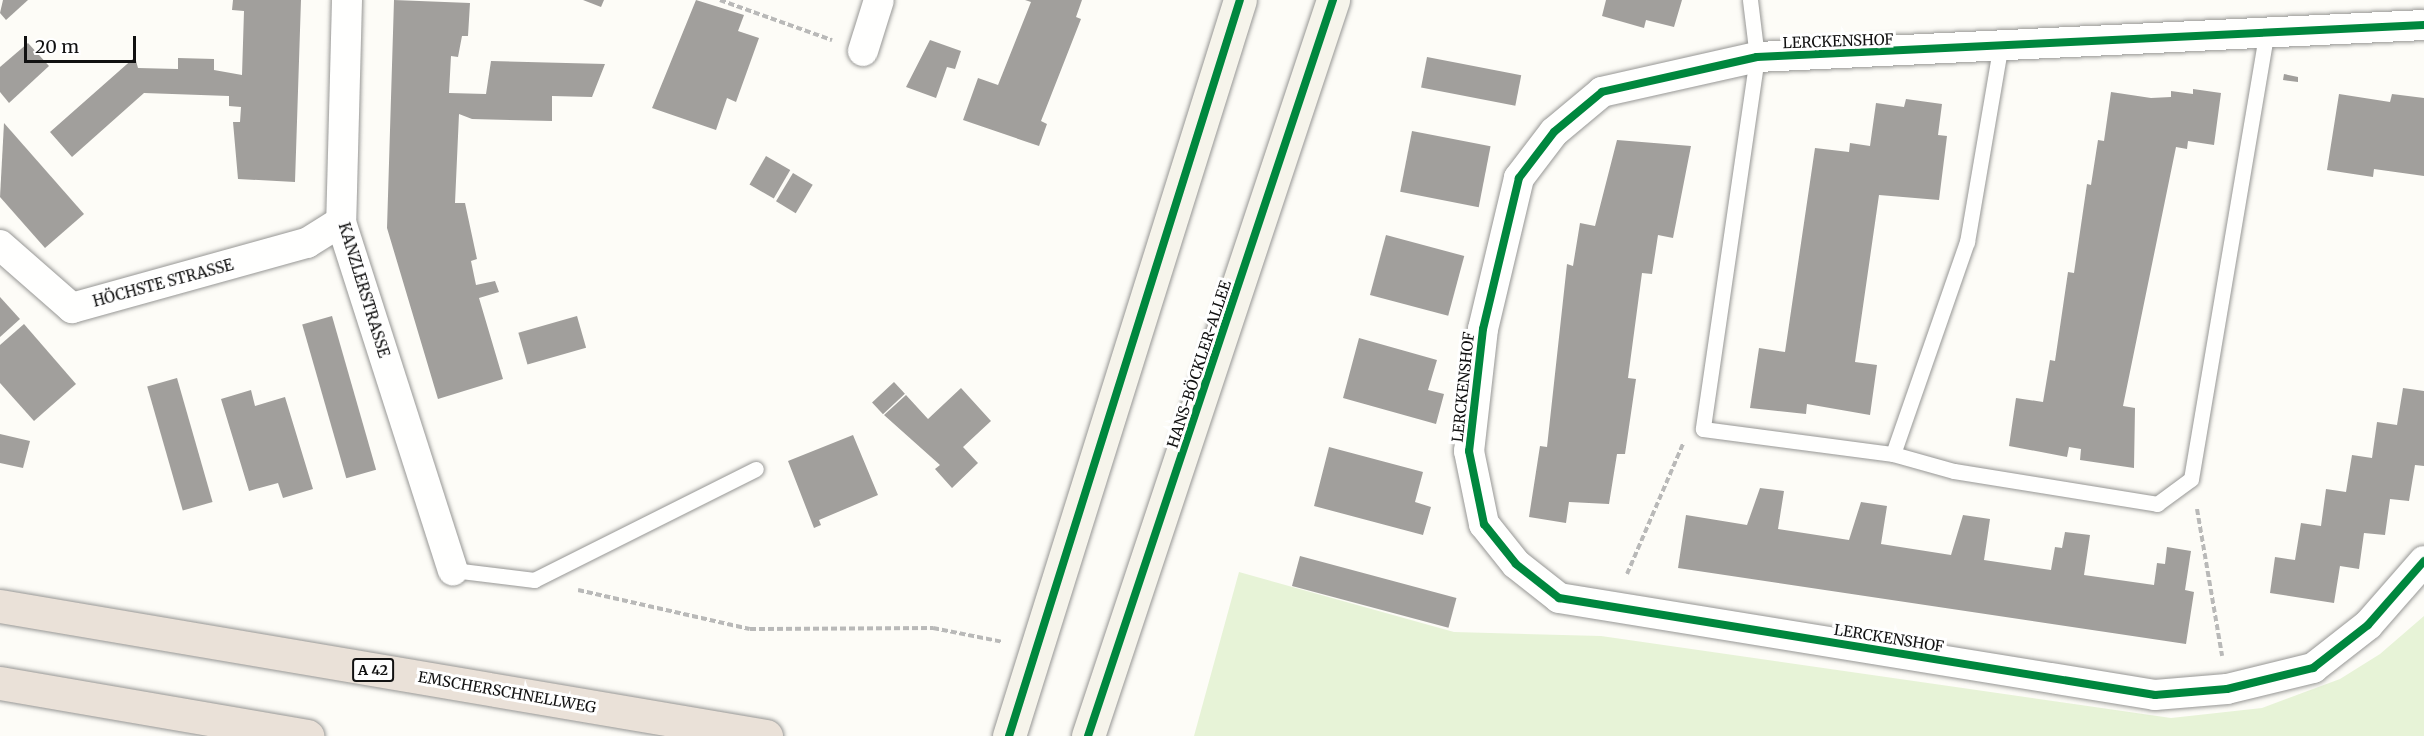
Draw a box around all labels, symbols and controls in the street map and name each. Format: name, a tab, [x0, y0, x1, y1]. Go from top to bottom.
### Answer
scale bar	[27, 24, 140, 62]
street label: LERCKENSHOF	[1782, 30, 1894, 52]
text: 20 m	[35, 35, 79, 58]
street label: KANZLERSTRASSE	[335, 220, 393, 360]
street label: HÖCHSTE STRASSE	[91, 256, 235, 310]
street label: HANS-BÖCKLER-ALLEE	[1163, 278, 1235, 450]
street label: LERCKENSHOF	[1448, 331, 1478, 443]
street label: LERCKENSHOF	[1833, 620, 1945, 656]
road number: A 42	[352, 659, 394, 681]
street label: EMSCHERSCHNELLWEG	[417, 667, 597, 717]

